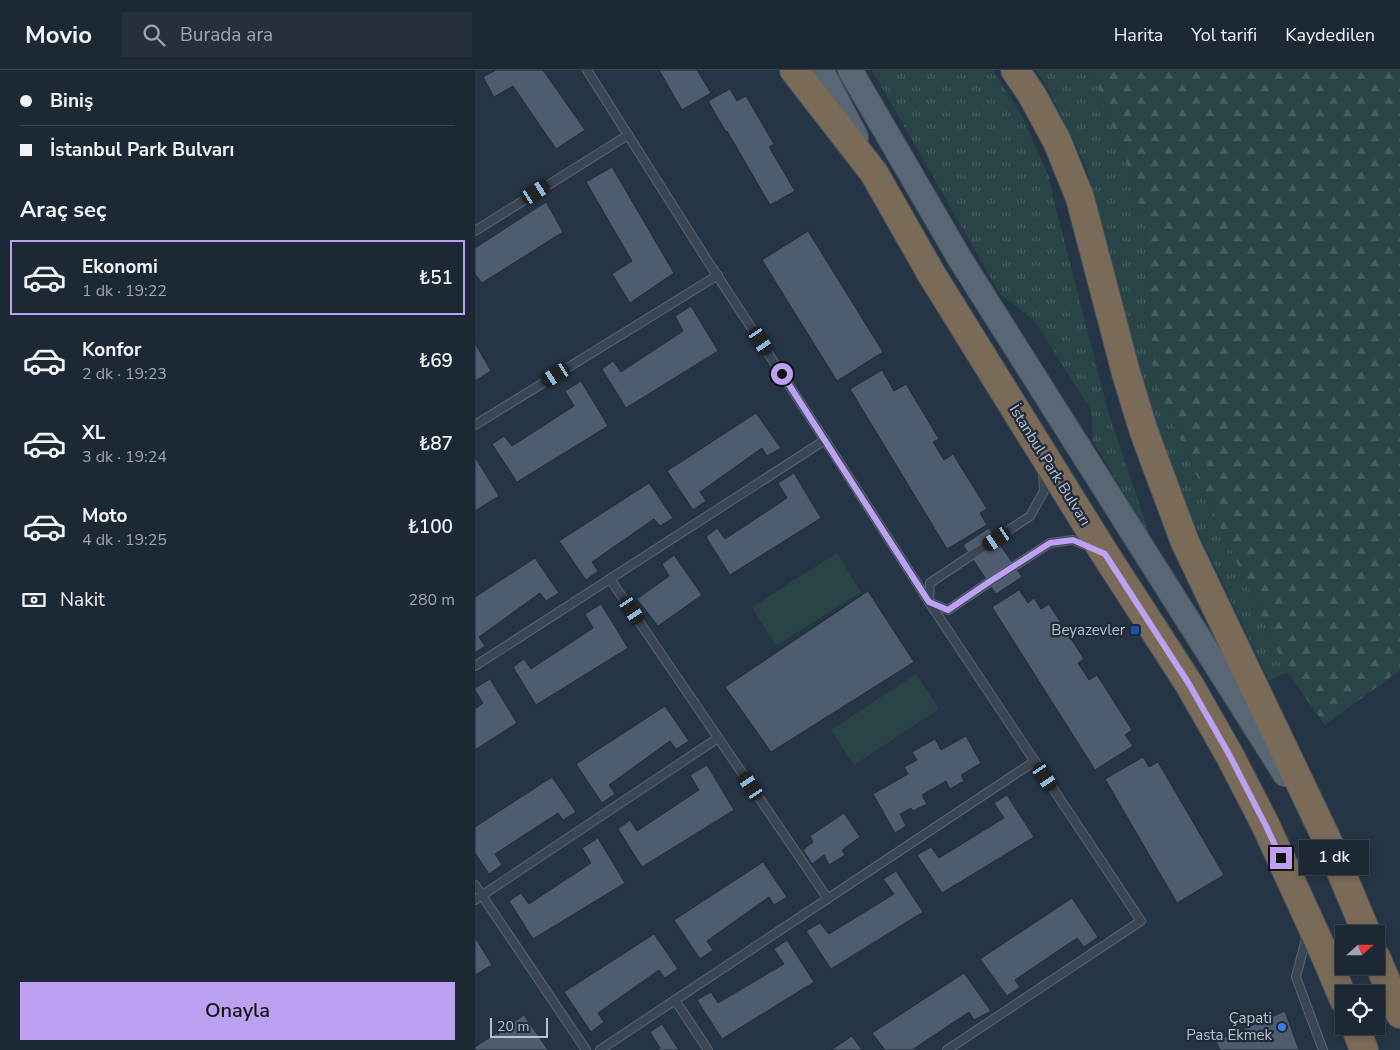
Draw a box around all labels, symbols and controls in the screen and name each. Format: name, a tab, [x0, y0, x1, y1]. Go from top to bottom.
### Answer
search box	[122, 12, 472, 57]
text: Movio	[25, 19, 92, 51]
icon: search	[140, 21, 168, 49]
text: Burada ara	[180, 22, 273, 48]
text: Harita	[1114, 23, 1163, 47]
text: Yol tarifi	[1191, 23, 1257, 47]
text: Kaydedilen	[1285, 23, 1375, 47]
text: Biniş	[50, 88, 93, 114]
text: İstanbul Park Bulvarı	[50, 137, 234, 163]
car	[519, 178, 552, 206]
text: Araç seç	[20, 195, 106, 225]
text: Ekonomi	[82, 254, 158, 280]
icon: car	[22, 255, 67, 300]
text: ₺51	[419, 265, 453, 291]
text: 1 dk · 19:22	[82, 280, 167, 302]
car	[746, 324, 775, 358]
text: Konfor	[82, 337, 142, 363]
icon: car	[22, 338, 67, 383]
text: ₺69	[419, 348, 453, 374]
car	[539, 361, 572, 389]
text: 2 dk · 19:23	[82, 363, 167, 385]
route start	[771, 363, 793, 385]
street label: İstanbul Park Bulvarı	[1005, 401, 1095, 529]
text: XL	[82, 420, 105, 446]
icon: car	[22, 421, 67, 466]
text: ₺87	[419, 431, 453, 457]
text: 3 dk · 19:24	[82, 446, 167, 468]
text: Moto	[82, 503, 128, 529]
icon: car	[22, 504, 67, 549]
text: ₺100	[407, 514, 453, 540]
car	[980, 524, 1013, 554]
text: 4 dk · 19:25	[82, 529, 167, 551]
icon: cash	[20, 586, 48, 614]
text: Nakit	[60, 587, 105, 613]
text: 280 m	[408, 589, 455, 611]
car	[617, 593, 646, 627]
place label: Beyazevler	[1051, 620, 1126, 640]
marker: Beyazevler	[1129, 624, 1141, 636]
car	[1030, 760, 1059, 794]
car	[736, 769, 765, 803]
callout: 1 dk	[1299, 840, 1369, 876]
text: 1 dk	[1318, 846, 1350, 868]
route end	[1270, 847, 1292, 869]
north arrow	[1335, 925, 1385, 975]
map controls	[1335, 925, 1385, 1035]
button: Onayla	[20, 982, 455, 1040]
button: locate	[1335, 985, 1385, 1035]
place label: Çapati Pasta Ekmek	[1186, 1008, 1272, 1045]
scale bar	[490, 1015, 547, 1038]
text: 20 m	[497, 1017, 529, 1036]
marker: Çapati Pasta Ekmek	[1276, 1021, 1288, 1033]

